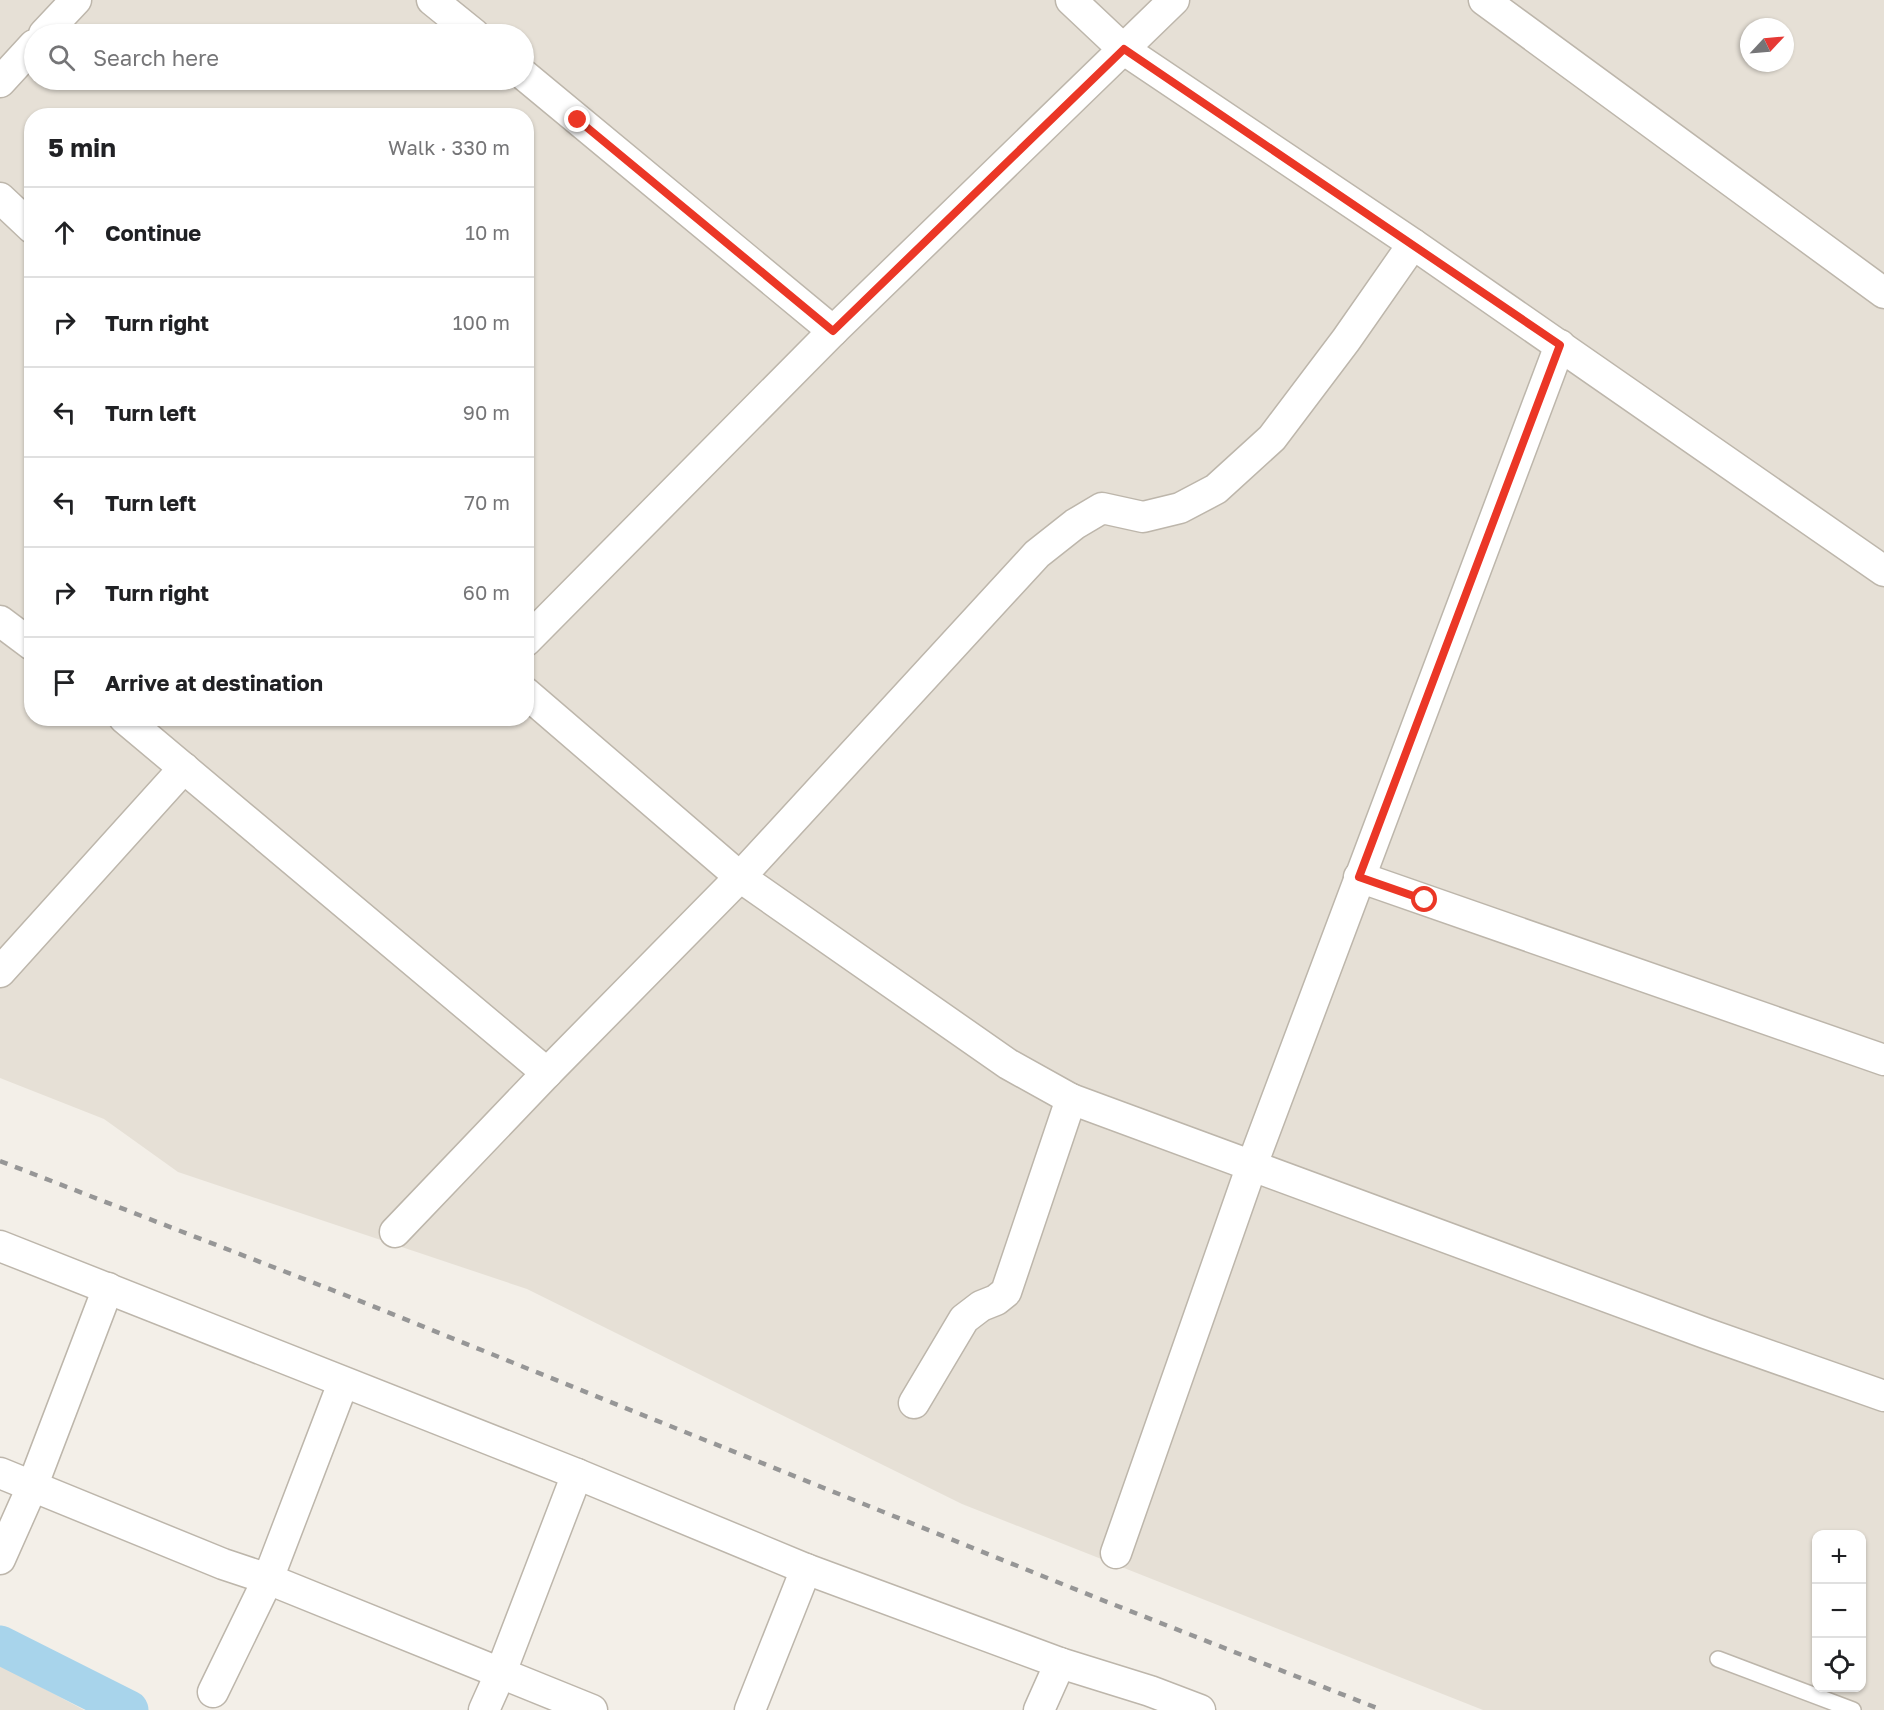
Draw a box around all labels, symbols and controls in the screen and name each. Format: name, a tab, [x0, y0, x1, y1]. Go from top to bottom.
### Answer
north arrow	[1740, 18, 1794, 72]
search box	[24, 24, 534, 90]
icon: search	[45, 41, 78, 74]
text: Search here	[93, 44, 219, 71]
route end	[564, 106, 590, 132]
text: 5 min	[48, 132, 116, 163]
text: Walk · 330 m	[388, 135, 510, 159]
icon: ahead	[48, 216, 81, 249]
text: Continue	[105, 219, 201, 246]
text: 10 m	[465, 220, 510, 244]
icon: right	[48, 306, 81, 339]
text: Turn right	[105, 309, 209, 336]
text: 100 m	[453, 310, 510, 334]
icon: left	[48, 396, 81, 429]
text: Turn left	[105, 399, 196, 426]
text: 90 m	[463, 400, 510, 424]
icon: left	[48, 486, 81, 519]
text: Turn left	[105, 489, 196, 516]
text: 70 m	[464, 490, 510, 514]
icon: right	[48, 576, 81, 609]
text: Turn right	[105, 579, 209, 606]
text: 60 m	[463, 580, 510, 604]
icon: arrive	[48, 666, 81, 699]
text: Arrive at destination	[105, 669, 323, 696]
route start	[1411, 886, 1437, 912]
map controls	[1812, 1530, 1866, 1692]
button: +	[1812, 1530, 1866, 1584]
button: −	[1812, 1584, 1866, 1638]
button: locate	[1812, 1638, 1866, 1692]

